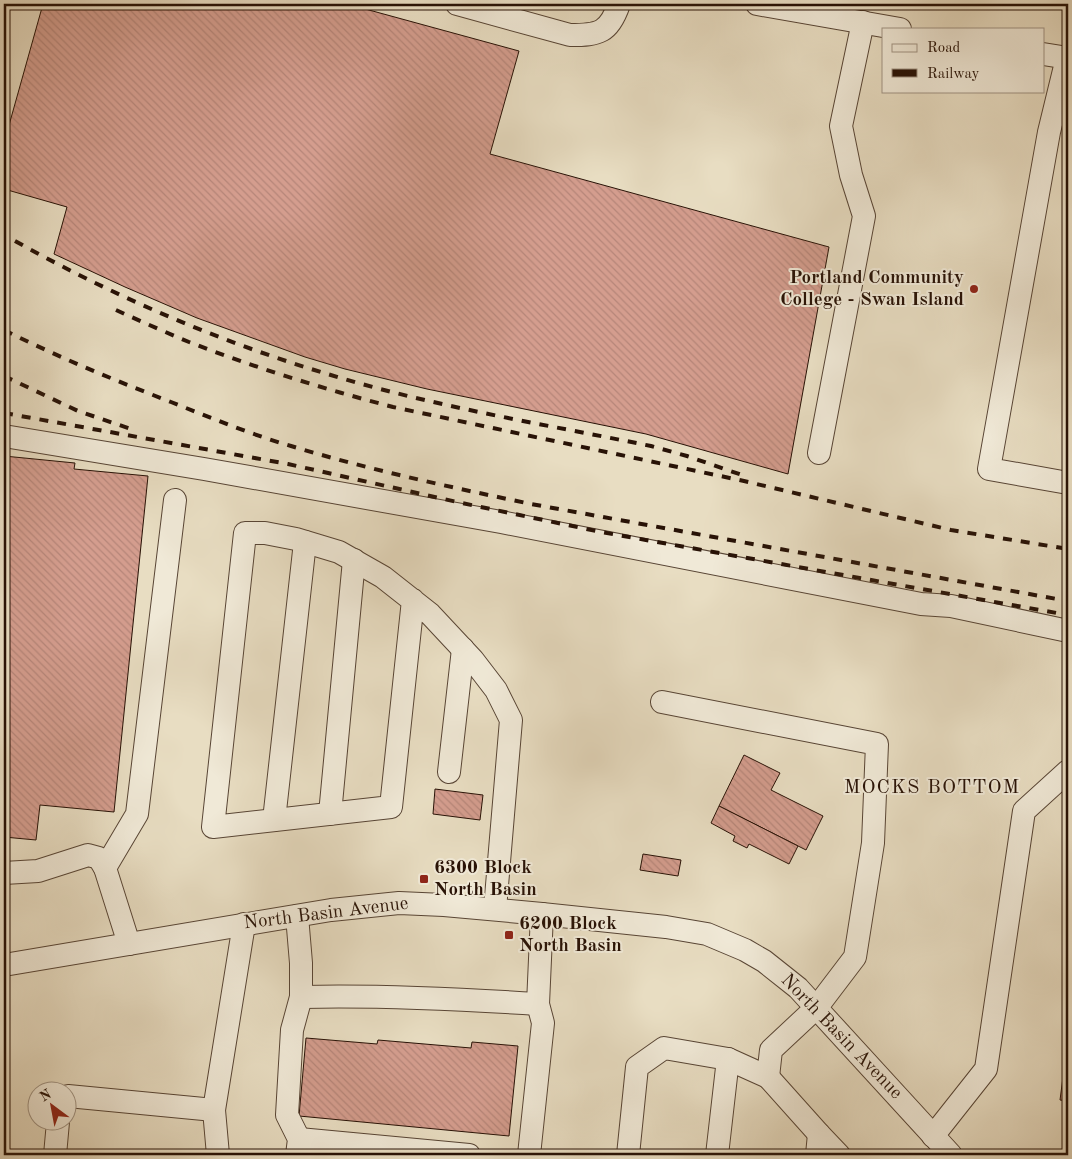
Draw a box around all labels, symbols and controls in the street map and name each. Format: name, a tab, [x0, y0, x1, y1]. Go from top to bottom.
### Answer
legend	[882, 28, 1044, 92]
text: Road	[927, 41, 961, 56]
text: Railway	[927, 67, 980, 82]
place label: Portland Community College - Swan Island	[780, 269, 964, 310]
marker: Portland Community College - Swan Island	[968, 283, 980, 295]
district label: MOCKS BOTTOM	[844, 778, 1020, 798]
place label: 6300 Block North Basin	[434, 859, 537, 900]
marker: 6300 Block North Basin	[418, 873, 430, 885]
street label: North Basin Avenue	[242, 894, 410, 934]
place label: 6200 Block North Basin	[519, 915, 622, 956]
marker: 6200 Block North Basin	[503, 929, 515, 941]
street label: North Basin Avenue	[777, 971, 905, 1103]
north arrow	[28, 1082, 78, 1132]
text: N	[37, 1087, 54, 1105]

